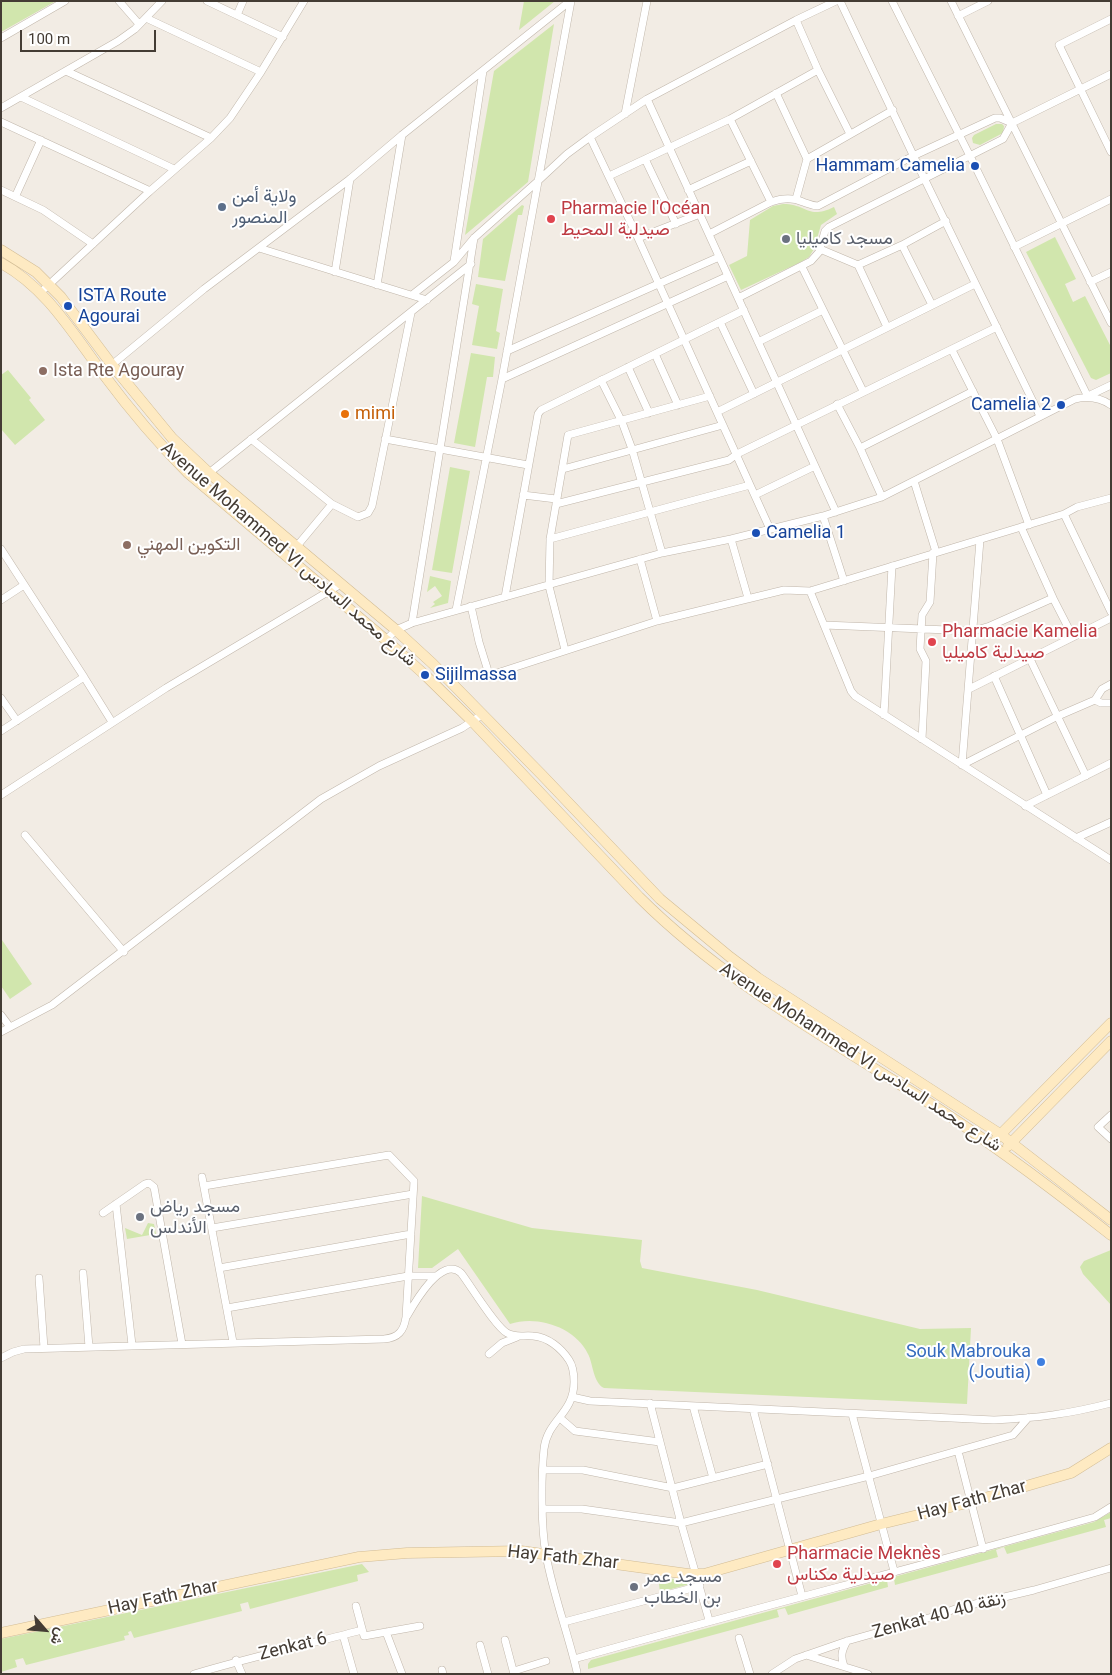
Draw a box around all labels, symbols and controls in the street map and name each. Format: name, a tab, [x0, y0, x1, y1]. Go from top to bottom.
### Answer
scale bar	[22, 20, 159, 52]
text: 100 m	[28, 30, 70, 48]
place label: Hammam Camelia	[815, 155, 965, 177]
marker: Hammam Camelia	[969, 160, 981, 172]
place label: ولاية أمن المنصور	[232, 186, 296, 228]
place label: Pharmacie l'Océan صيدلية المحيط	[561, 198, 710, 240]
marker: ولاية أمن المنصور	[216, 201, 228, 213]
marker: Pharmacie l'Océan صيدلية المحيط	[545, 213, 557, 225]
place label: مسجد كاميليا	[796, 228, 893, 250]
marker: مسجد كاميليا	[780, 233, 792, 245]
place label: ISTA Route Agourai	[78, 285, 167, 328]
marker: ISTA Route Agourai	[62, 300, 74, 312]
place label: Ista Rte Agouray	[53, 360, 184, 382]
marker: Ista Rte Agouray	[37, 365, 49, 377]
place label: Camelia 2	[971, 394, 1051, 416]
marker: Camelia 2	[1055, 399, 1067, 411]
place label: mimi	[355, 403, 395, 425]
marker: mimi	[339, 408, 351, 420]
street label: Avenue Mohammed VI شارع محمد السادس	[156, 438, 420, 672]
place label: Camelia 1	[766, 522, 846, 544]
marker: Camelia 1	[750, 527, 762, 539]
place label: التكوين المهني	[137, 534, 241, 556]
marker: التكوين المهني	[121, 539, 133, 551]
place label: Pharmacie Kamelia صيدلية كاميليا	[942, 621, 1098, 664]
marker: Pharmacie Kamelia صيدلية كاميليا	[926, 636, 938, 648]
place label: Sijilmassa	[435, 664, 517, 686]
marker: Sijilmassa	[419, 669, 431, 681]
street label: Avenue Mohammed VI شارع محمد السادس	[715, 959, 1005, 1157]
place label: مسجد رياض الأندلس	[150, 1196, 240, 1238]
marker: مسجد رياض الأندلس	[134, 1211, 146, 1223]
place label: Souk Mabrouka (Joutia)	[906, 1341, 1031, 1384]
marker: Souk Mabrouka (Joutia)	[1035, 1356, 1047, 1368]
street label: Hay Fath Zhar	[915, 1476, 1029, 1526]
street label: Hay Fath Zhar	[506, 1541, 620, 1575]
place label: Pharmacie Meknès صيدلية مكناس	[787, 1543, 941, 1586]
marker: Pharmacie Meknès صيدلية مكناس	[771, 1558, 783, 1570]
place label: مسجد عمر بن الخطاب	[644, 1566, 722, 1608]
street label: Hay Fath Zhar	[106, 1576, 220, 1620]
marker: مسجد عمر بن الخطاب	[628, 1581, 640, 1593]
street label: Zenkat 40 زنقة 40	[870, 1588, 1008, 1644]
north arrow	[20, 1605, 70, 1655]
text: ش	[47, 1626, 69, 1648]
street label: Zenkat 6	[257, 1628, 329, 1666]

